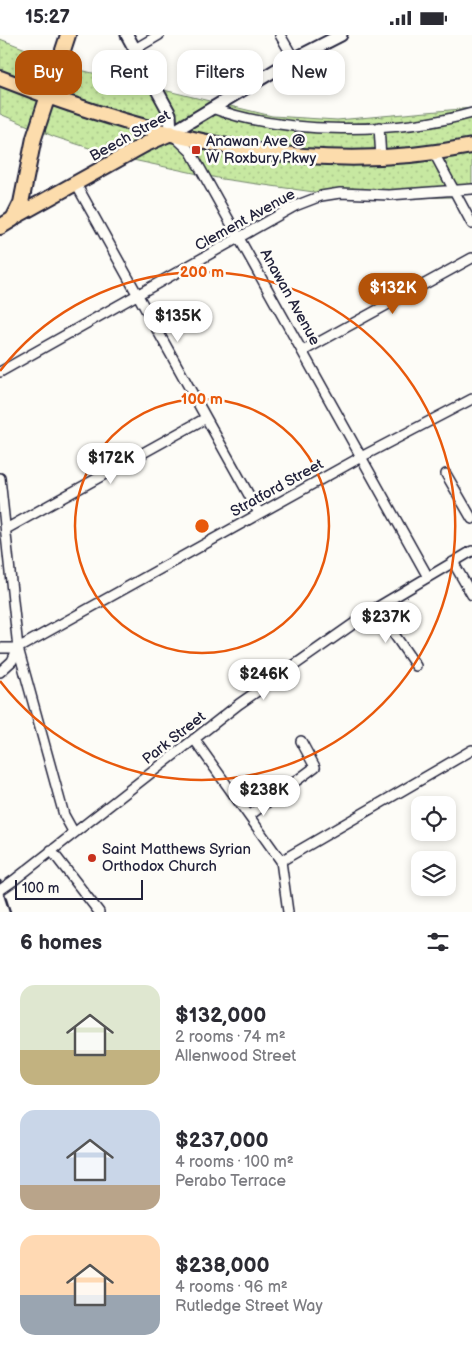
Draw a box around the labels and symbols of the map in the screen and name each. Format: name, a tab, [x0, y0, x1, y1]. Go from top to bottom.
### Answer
street label: Beech Street	[86, 106, 174, 166]
place label: Anawan Ave @ W Roxbury Pkwy	[206, 132, 316, 168]
marker: Anawan Ave @ W Roxbury Pkwy	[190, 144, 202, 156]
street label: Clement Avenue	[192, 185, 298, 255]
street label: Anawan Avenue	[256, 245, 324, 349]
text: 200 m	[180, 263, 224, 282]
pin: $132K	[358, 273, 428, 315]
pin: $135K	[143, 301, 213, 343]
text: 100 m	[181, 390, 223, 409]
pin: $172K	[76, 443, 146, 485]
street label: Stratford Street	[227, 455, 327, 521]
centre of rings	[193, 517, 211, 535]
pin: $237K	[351, 601, 421, 644]
pin: $246K	[229, 659, 299, 701]
street label: Park Street	[139, 707, 210, 769]
pin: $238K	[229, 775, 299, 817]
place label: Saint Matthews Syrian Orthodox Church	[102, 840, 251, 876]
marker: Saint Matthews Syrian Orthodox Church	[86, 852, 98, 864]
scale bar	[15, 877, 142, 900]

